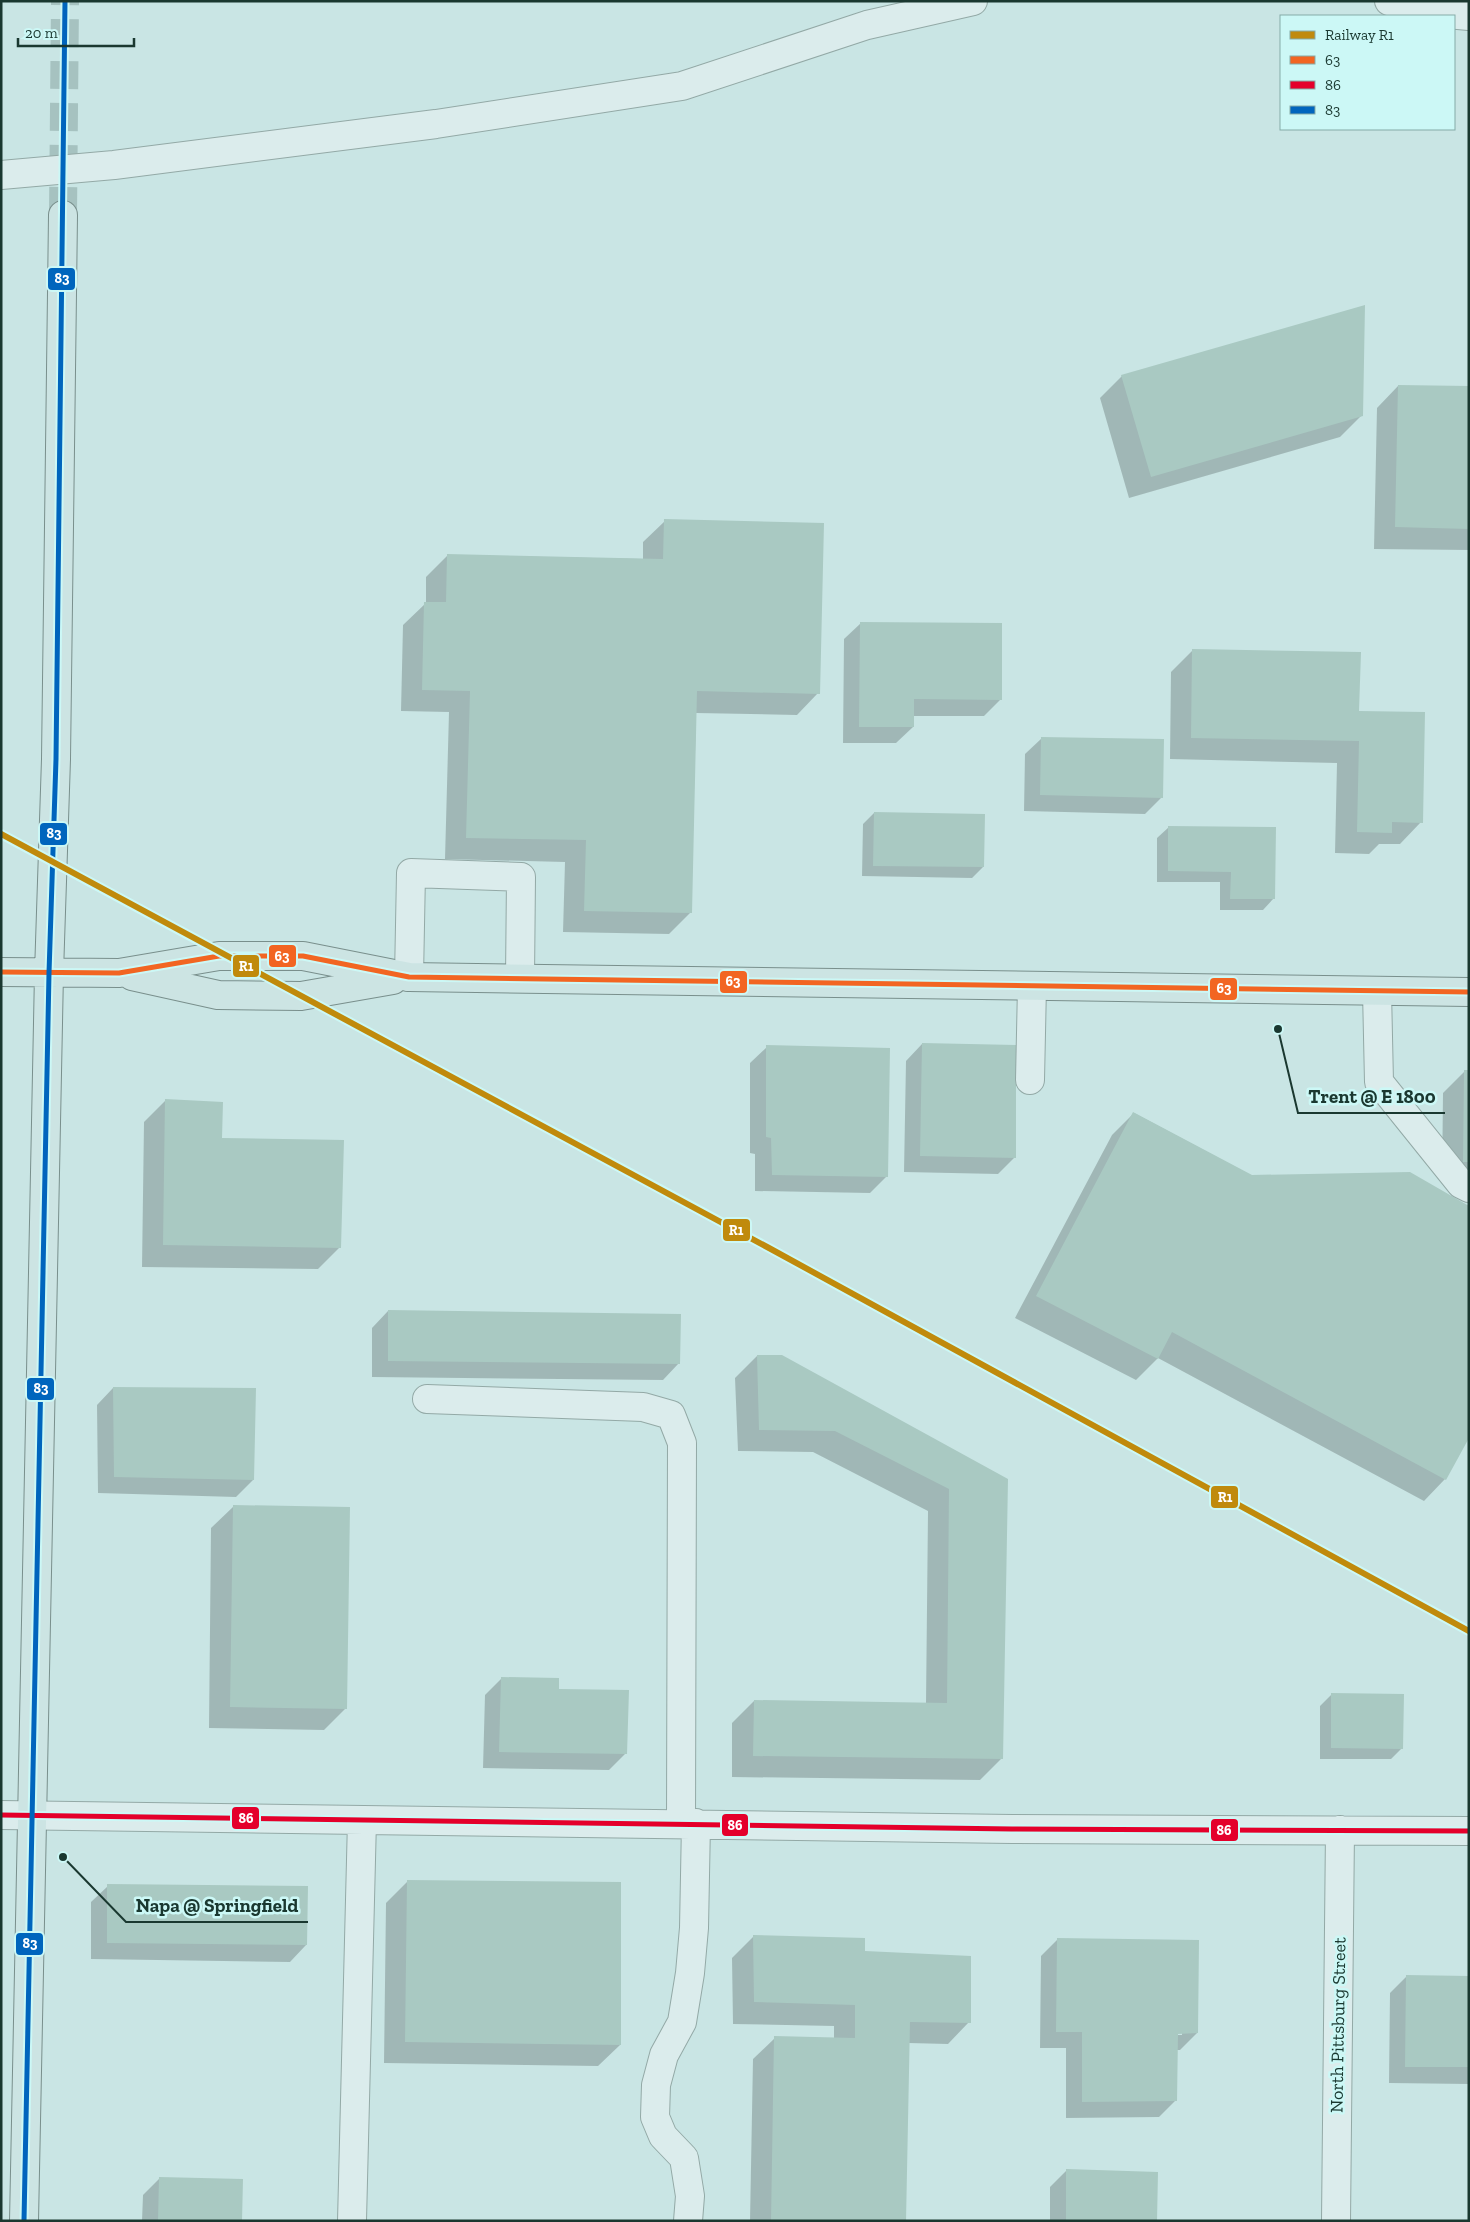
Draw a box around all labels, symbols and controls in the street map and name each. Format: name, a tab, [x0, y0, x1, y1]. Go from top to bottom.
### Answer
scale bar	[18, 15, 134, 47]
legend	[1280, 15, 1455, 130]
text: 20 m	[25, 24, 58, 42]
text: Railway R1	[1325, 26, 1394, 44]
text: 63	[1325, 51, 1340, 69]
text: 86	[1325, 76, 1341, 94]
text: 83	[1325, 101, 1340, 119]
line badge: 83	[47, 267, 76, 291]
text: 83	[54, 270, 70, 287]
line badge: 83	[39, 822, 68, 846]
text: 83	[46, 825, 62, 842]
line badge: 63	[268, 944, 297, 968]
text: 63	[275, 948, 290, 965]
line badge: R1	[232, 954, 260, 978]
text: R1	[239, 958, 254, 975]
line badge: 63	[719, 970, 748, 994]
text: 63	[726, 973, 741, 990]
line badge: 63	[1209, 977, 1238, 1001]
text: 63	[1217, 980, 1232, 997]
callout: Trent @ E 1800	[1298, 1079, 1445, 1113]
text: Trent @ E 1800	[1308, 1085, 1436, 1108]
line badge: R1	[722, 1218, 751, 1242]
text: R1	[729, 1222, 744, 1239]
line badge: 83	[26, 1377, 55, 1401]
text: 83	[33, 1380, 49, 1397]
line badge: R1	[1210, 1485, 1239, 1509]
text: R1	[1218, 1489, 1233, 1506]
line badge: 86	[231, 1806, 260, 1830]
text: 86	[238, 1810, 254, 1827]
line badge: 86	[721, 1813, 749, 1837]
text: 86	[727, 1817, 743, 1834]
line badge: 86	[1210, 1818, 1239, 1842]
text: 86	[1216, 1822, 1232, 1839]
callout: Napa @ Springfield	[126, 1888, 308, 1922]
text: Napa @ Springfield	[136, 1894, 298, 1917]
line badge: 83	[15, 1932, 44, 1956]
text: 83	[22, 1935, 38, 1952]
street label: North Pittsburg Street	[1325, 1937, 1351, 2113]

